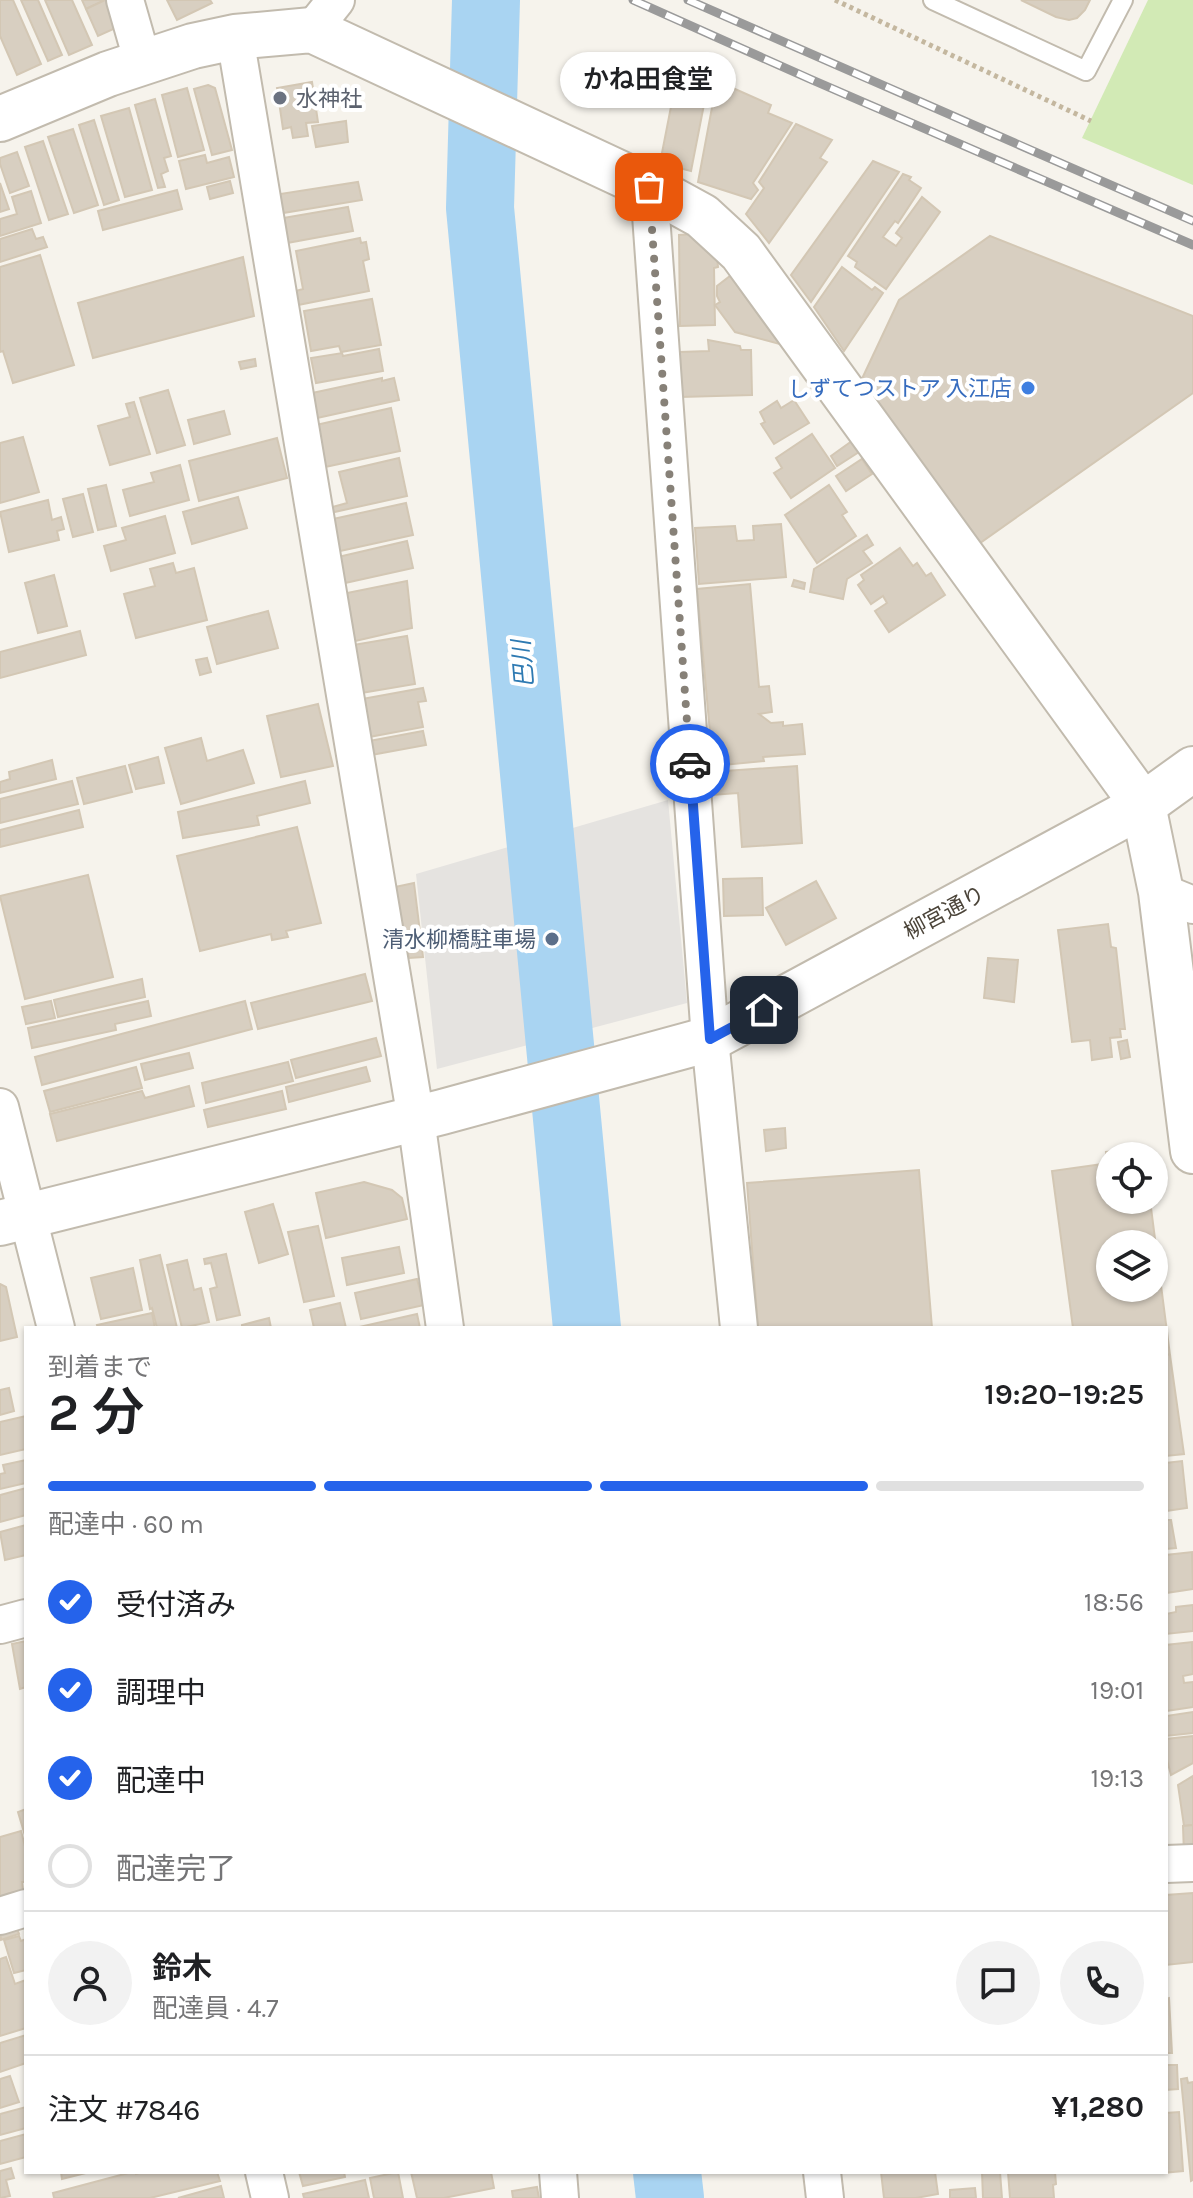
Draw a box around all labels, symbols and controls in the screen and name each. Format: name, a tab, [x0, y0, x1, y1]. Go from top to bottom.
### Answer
callout: かね田食堂	[561, 51, 737, 107]
text: かね田食堂	[583, 64, 713, 95]
place label: 水神社	[296, 86, 362, 112]
marker: 水神社	[271, 89, 289, 107]
pin	[615, 153, 683, 221]
icon: bag	[627, 165, 671, 209]
place label: しずてつストア 入江店	[788, 376, 1012, 402]
marker: しずてつストア 入江店	[1019, 379, 1037, 397]
water label: 巴川	[507, 636, 539, 689]
courier	[650, 724, 730, 804]
icon: car	[668, 742, 712, 786]
street label: 柳宮通り	[900, 881, 989, 945]
place label: 清水柳橋駐車場	[382, 927, 536, 953]
marker: 清水柳橋駐車場	[543, 930, 561, 948]
pin	[730, 976, 798, 1044]
icon: home	[742, 988, 786, 1032]
map controls	[1096, 1142, 1168, 1302]
button: locate	[1096, 1142, 1168, 1214]
button: layers	[1096, 1230, 1168, 1302]
text: 到着まで	[48, 1352, 152, 1383]
text: 19:20–19:25	[984, 1376, 1144, 1412]
text: 2 分	[48, 1382, 144, 1443]
text: 配達中 · 60 m	[48, 1509, 204, 1540]
icon: check	[48, 1580, 92, 1624]
text: 受付済み	[116, 1587, 236, 1623]
text: 18:56	[1084, 1587, 1144, 1618]
icon: check	[48, 1668, 92, 1712]
text: 調理中	[116, 1675, 206, 1711]
text: 19:01	[1090, 1675, 1144, 1706]
icon: check	[48, 1756, 92, 1800]
text: 配達中	[116, 1763, 206, 1799]
text: 19:13	[1090, 1763, 1144, 1794]
text: 配達完了	[116, 1851, 236, 1887]
button: person	[48, 1941, 132, 2025]
button: chat	[956, 1941, 1040, 2025]
button: phone	[1060, 1941, 1144, 2025]
text: 鈴木	[152, 1950, 212, 1986]
text: 配達員 · 4.7	[152, 1993, 278, 2024]
text: ¥1,280	[1052, 2089, 1144, 2125]
text: 注文 #7846	[48, 2092, 200, 2128]

